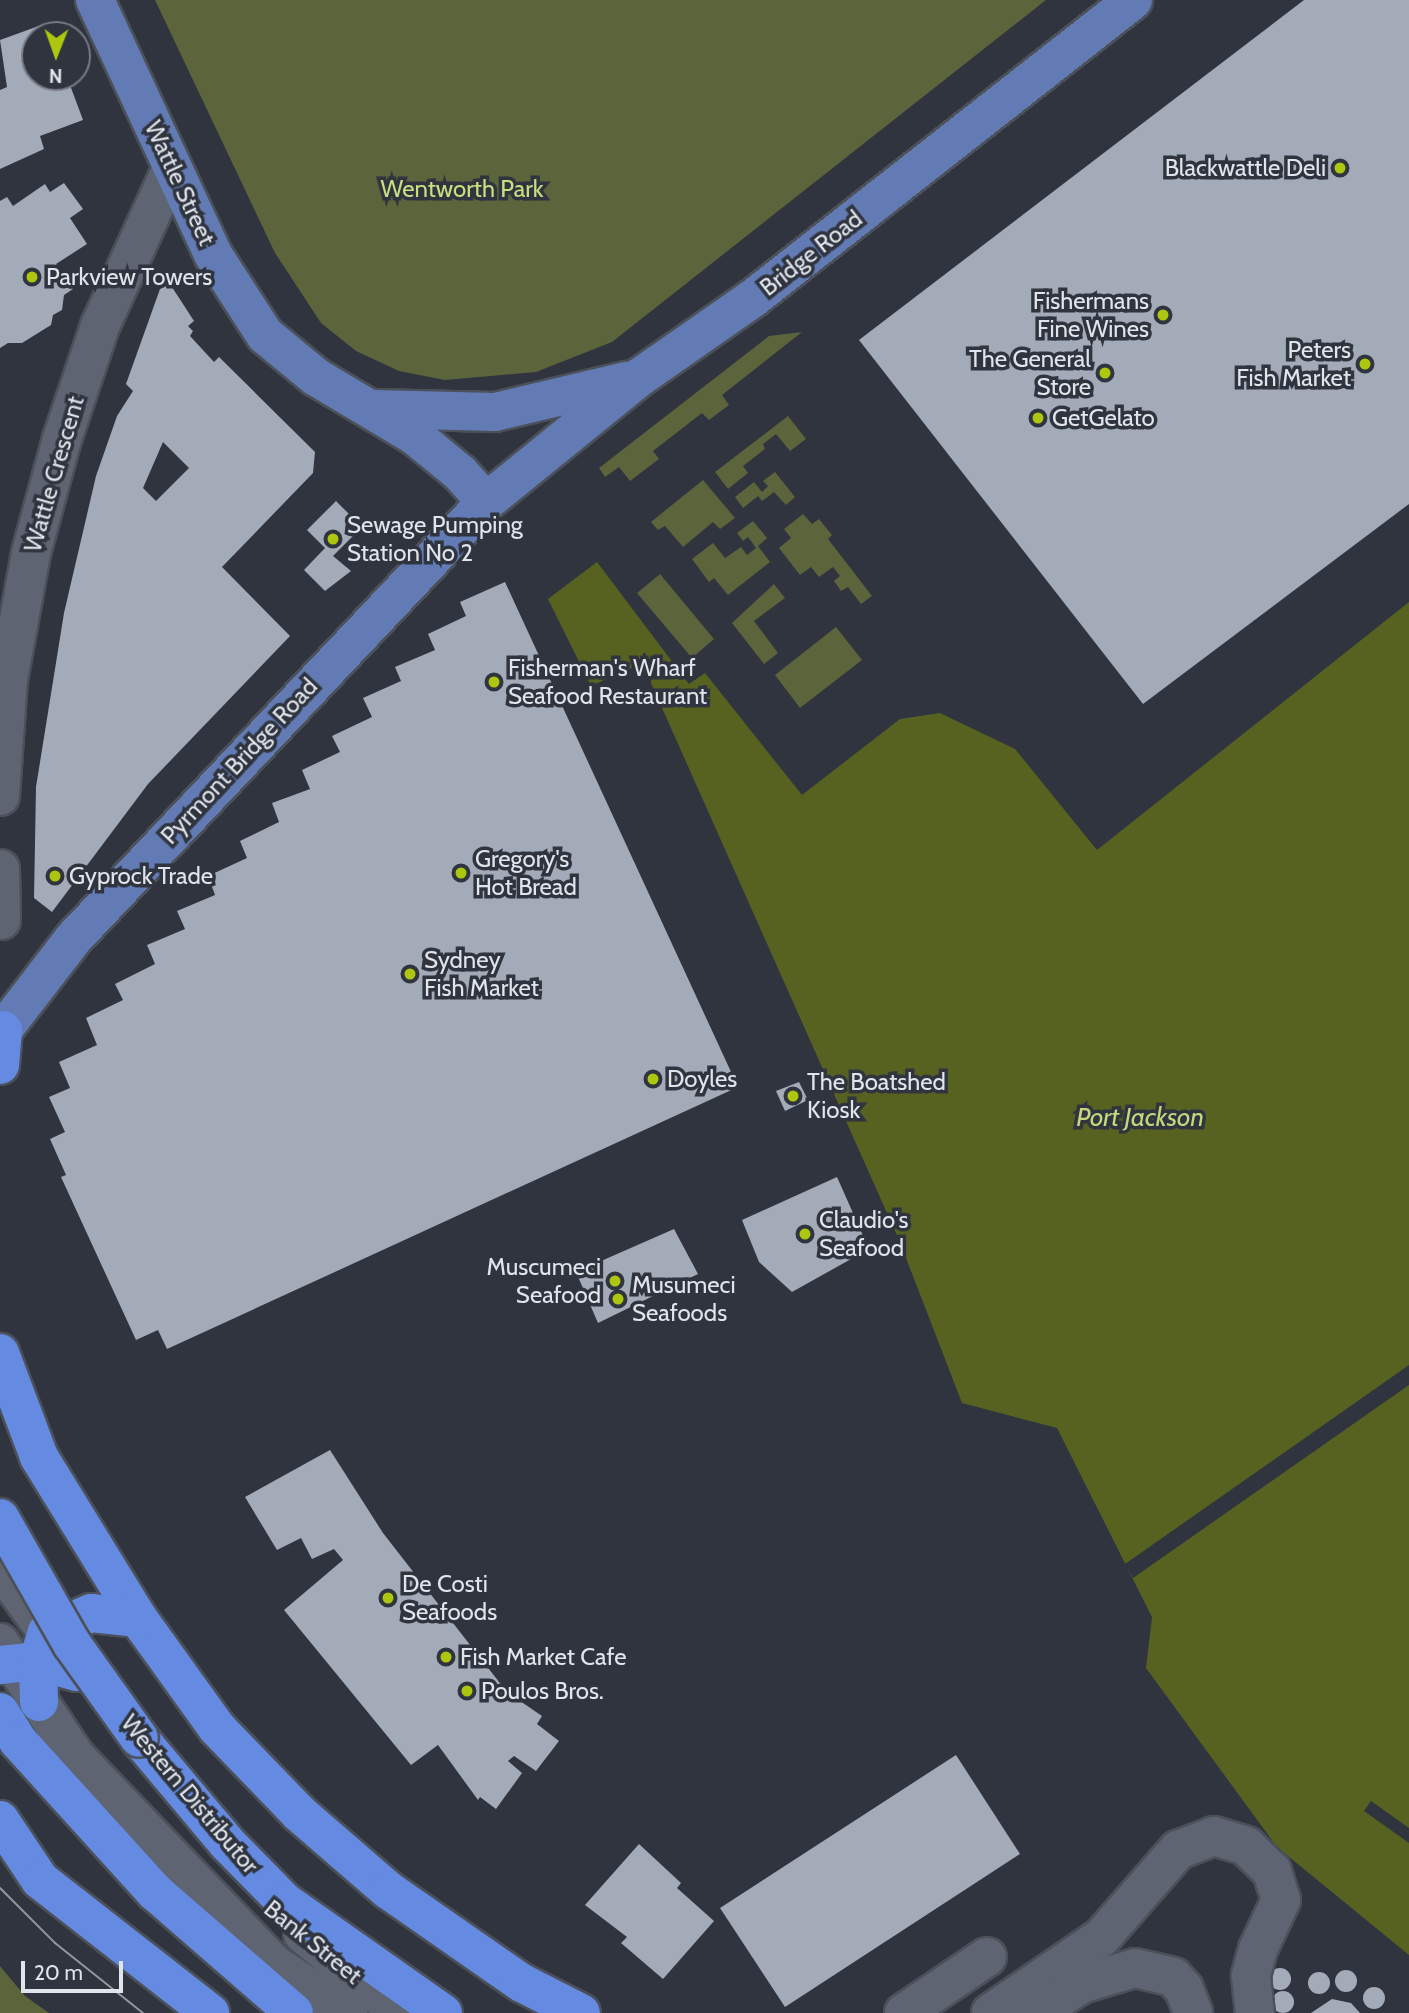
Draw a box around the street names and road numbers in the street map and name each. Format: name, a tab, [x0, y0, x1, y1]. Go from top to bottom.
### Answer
street label: Wattle Street	[139, 116, 221, 250]
street label: Bridge Road	[754, 204, 868, 302]
street label: Wattle Crescent	[18, 393, 90, 555]
street label: Pyrmont Bridge Road	[155, 672, 323, 850]
street label: Western Distributor	[115, 1709, 265, 1879]
street label: Bank Street	[258, 1894, 368, 1990]

